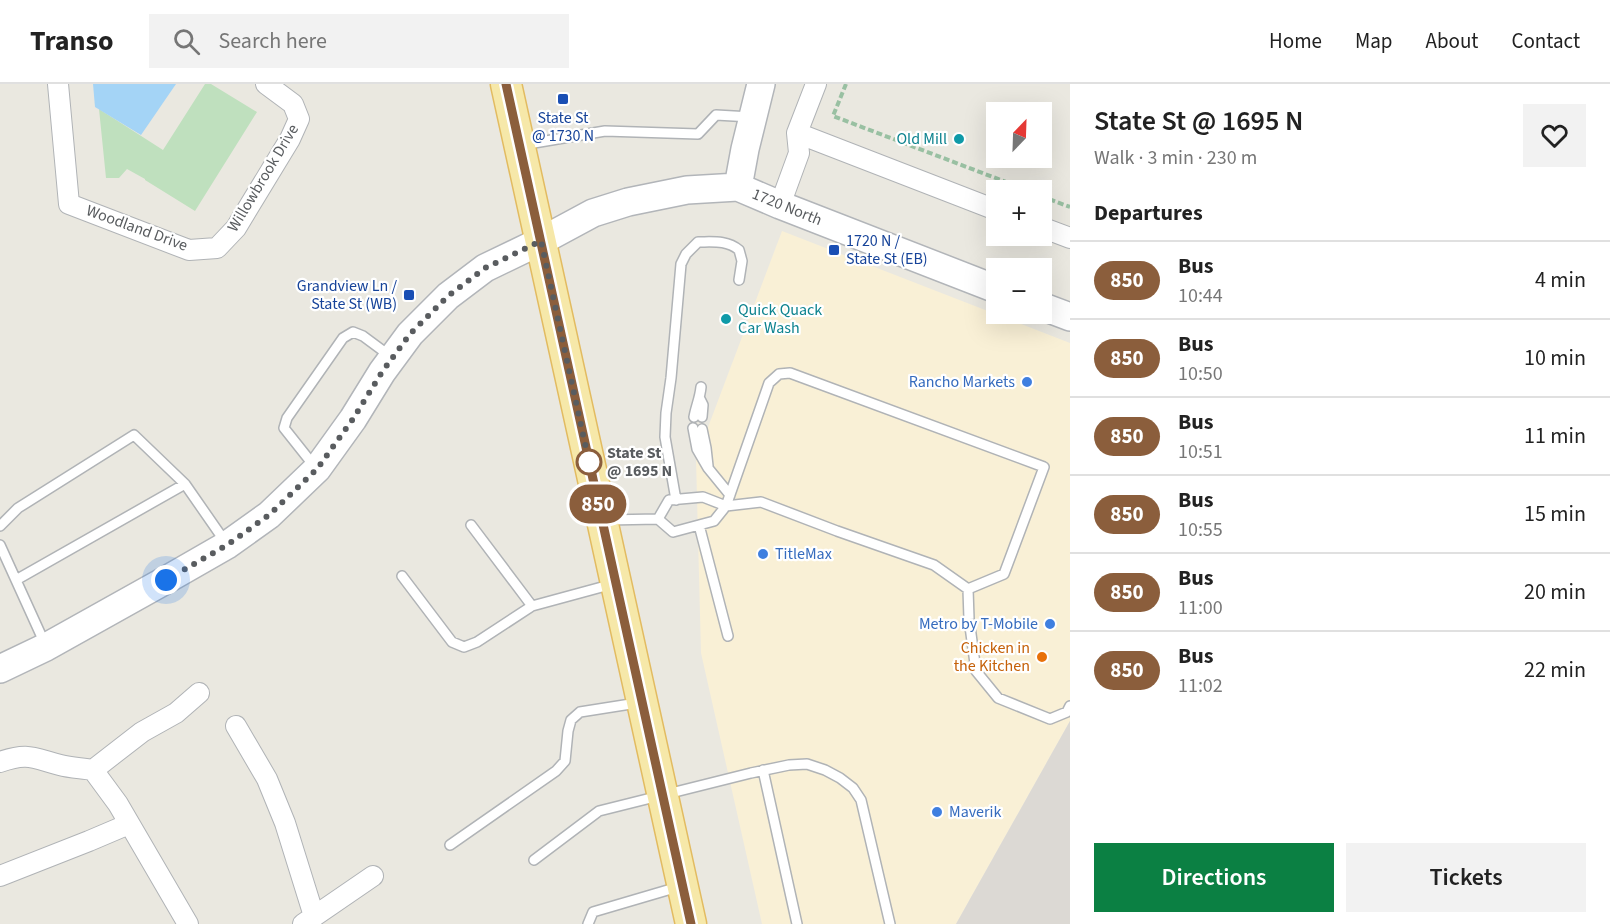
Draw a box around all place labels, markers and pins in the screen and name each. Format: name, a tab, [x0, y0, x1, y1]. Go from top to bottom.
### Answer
marker: State St @ 1730 N	[556, 92, 570, 106]
place label: State St @ 1730 N	[532, 107, 594, 147]
place label: Old Mill	[896, 128, 947, 150]
marker: Old Mill	[952, 132, 966, 146]
place label: 1720 N / State St (EB)	[846, 230, 928, 270]
marker: 1720 N / State St (EB)	[827, 243, 841, 257]
place label: Grandview Ln / State St (WB)	[297, 275, 397, 315]
marker: Grandview Ln / State St (WB)	[402, 288, 416, 302]
place label: Quick Quack Car Wash	[738, 299, 822, 339]
marker: Quick Quack Car Wash	[719, 312, 733, 326]
place label: Rancho Markets	[909, 371, 1015, 393]
marker: Rancho Markets	[1020, 375, 1034, 389]
place label: State St @ 1695 N	[607, 442, 672, 482]
marker: State St @ 1695 N	[576, 449, 602, 475]
place label: TitleMax	[775, 543, 832, 565]
marker: TitleMax	[756, 547, 770, 561]
place label: Metro by T-Mobile	[919, 613, 1038, 635]
marker: Metro by T-Mobile	[1043, 617, 1057, 631]
place label: Chicken in the Kitchen	[954, 637, 1030, 677]
marker: Chicken in the Kitchen	[1035, 650, 1049, 664]
place label: Maverik	[949, 801, 1002, 823]
marker: Maverik	[930, 805, 944, 819]

